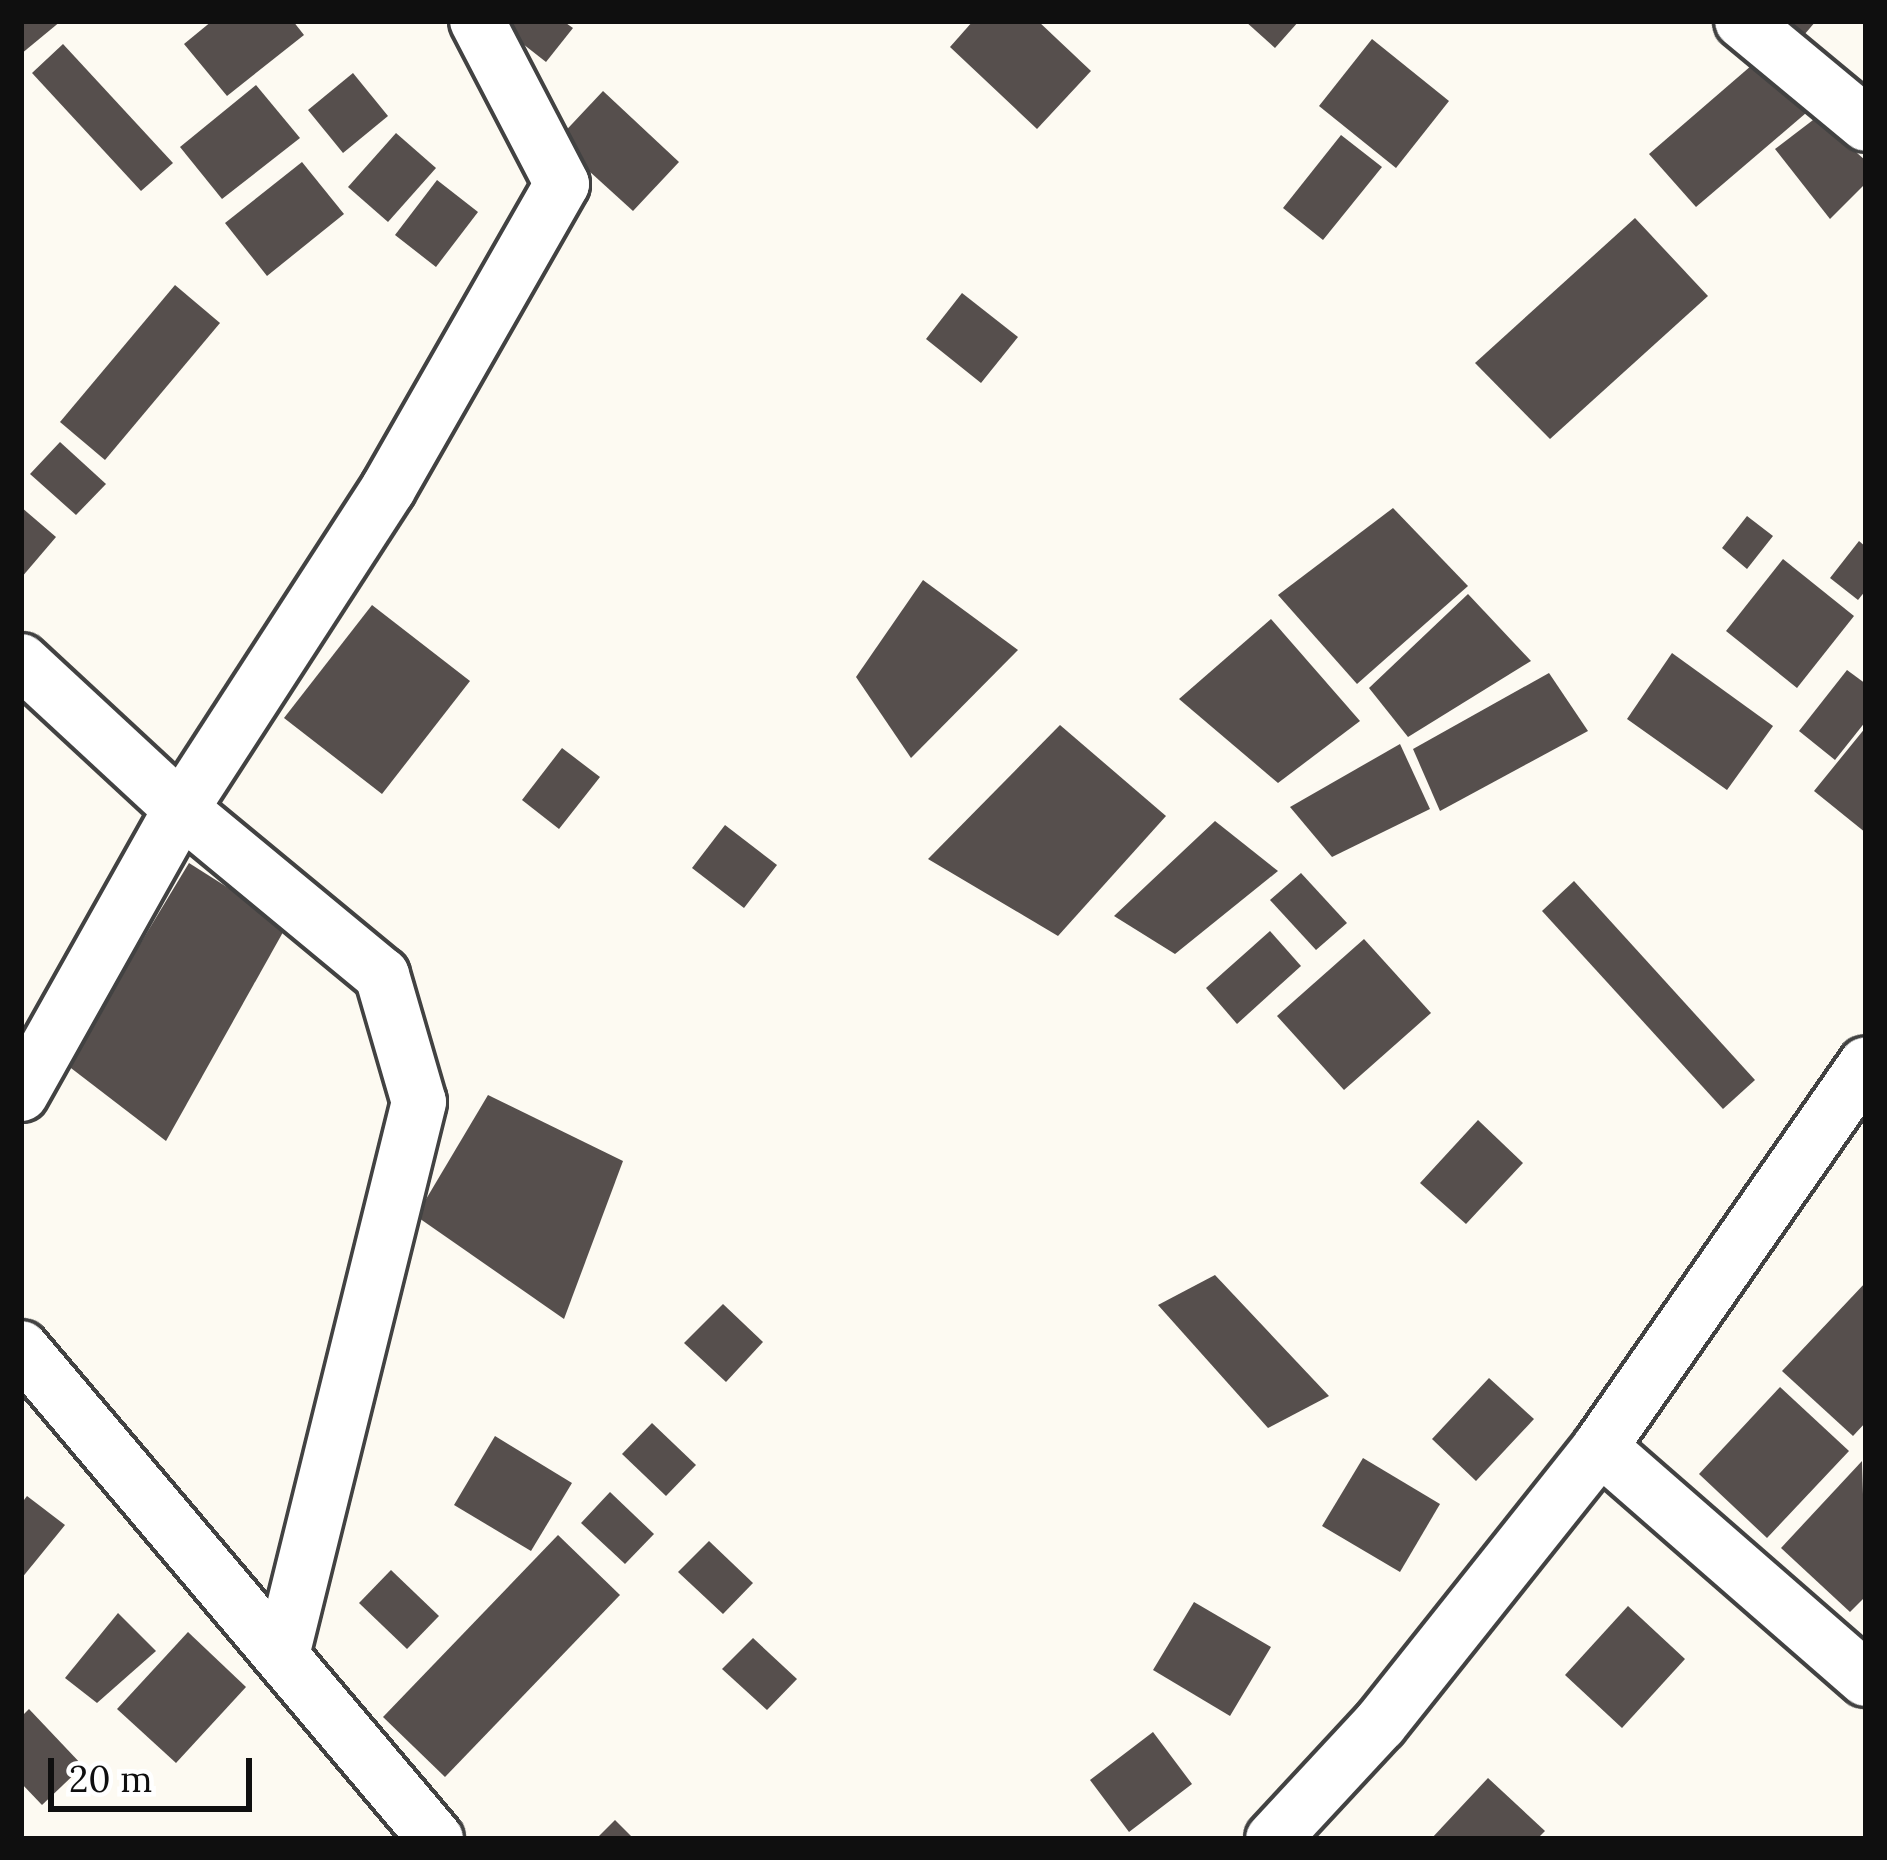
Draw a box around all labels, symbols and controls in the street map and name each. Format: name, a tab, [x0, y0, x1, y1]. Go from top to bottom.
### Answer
scale bar	[54, 1734, 258, 1808]
text: 20 m	[69, 1756, 152, 1802]

